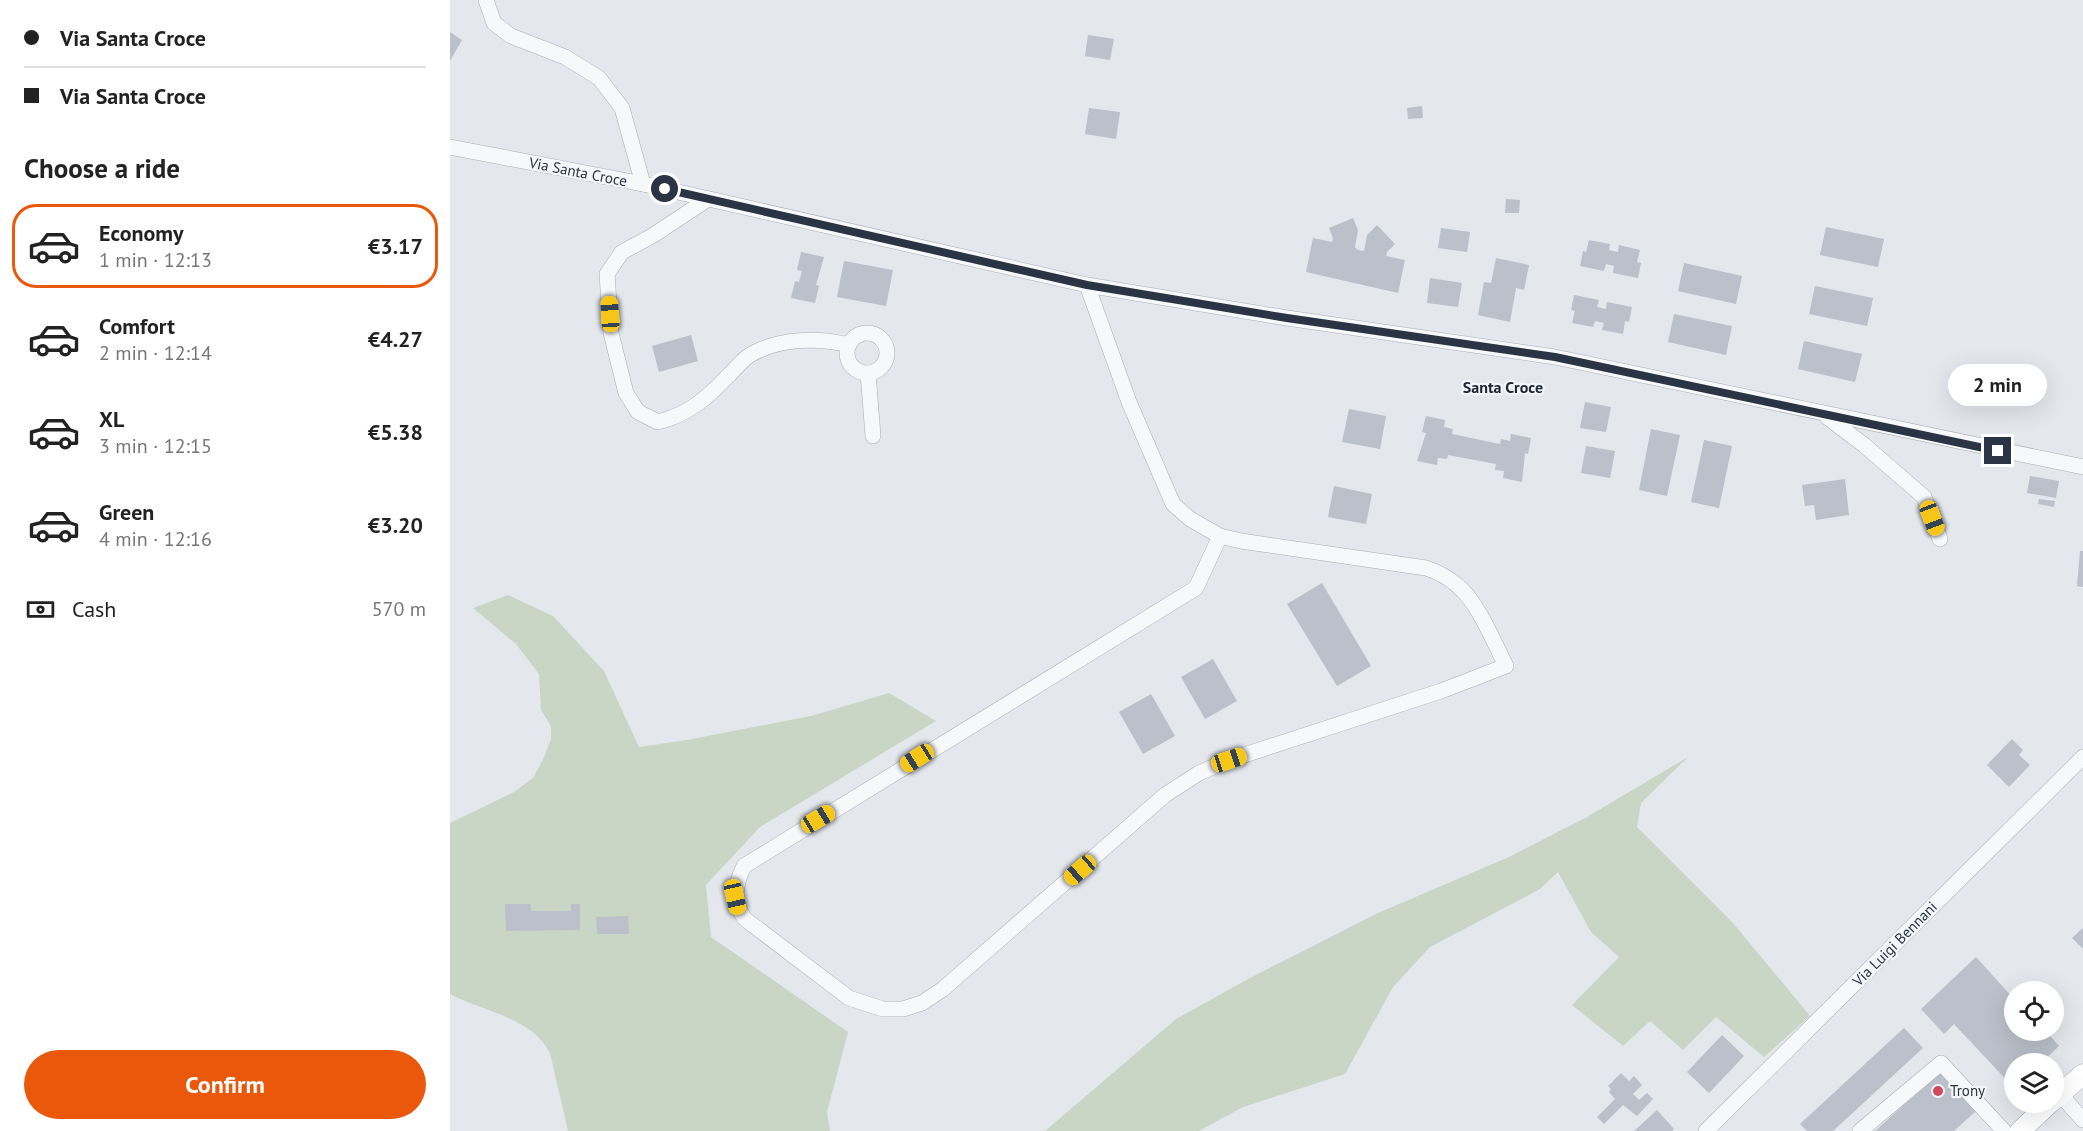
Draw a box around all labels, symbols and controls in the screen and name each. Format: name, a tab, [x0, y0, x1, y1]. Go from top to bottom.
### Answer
text: Via Santa Croce	[60, 24, 206, 52]
text: Via Santa Croce	[60, 82, 206, 110]
text: Choose a ride	[24, 151, 180, 185]
street label: Via Santa Croce	[526, 152, 629, 190]
route start	[651, 175, 678, 202]
icon: car	[27, 219, 81, 273]
text: Economy	[99, 219, 183, 247]
text: €3.17	[368, 232, 423, 260]
text: 1 min · 12:13	[99, 247, 212, 273]
car	[600, 295, 620, 333]
icon: car	[27, 312, 81, 366]
text: Comfort	[99, 312, 175, 340]
text: €4.27	[368, 325, 423, 353]
text: 2 min · 12:14	[99, 340, 212, 366]
callout: 2 min	[1948, 364, 2048, 406]
text: 2 min	[1973, 372, 2022, 398]
district label: Santa Croce	[1463, 377, 1543, 397]
icon: car	[27, 405, 81, 459]
text: XL	[99, 405, 124, 433]
text: €5.38	[368, 418, 423, 446]
text: 3 min · 12:15	[99, 433, 212, 459]
route end	[1984, 437, 2011, 464]
icon: car	[27, 498, 81, 552]
text: Green	[99, 498, 154, 526]
car	[1917, 498, 1947, 538]
text: €3.20	[368, 511, 423, 539]
text: 4 min · 12:16	[99, 526, 212, 552]
icon: cash	[24, 593, 57, 626]
text: Cash	[72, 595, 116, 623]
text: 570 m	[372, 596, 426, 622]
car	[897, 741, 937, 775]
car	[1209, 746, 1249, 774]
car	[798, 802, 838, 836]
car	[1061, 851, 1099, 889]
car	[722, 877, 748, 917]
street label: Via Luigi Bennani	[1848, 897, 1941, 991]
map controls	[2004, 981, 2064, 1113]
button: locate	[2004, 981, 2064, 1041]
button: Confirm	[24, 1050, 426, 1119]
button: layers	[2004, 1053, 2064, 1113]
place label: Trony	[1950, 1081, 1985, 1100]
marker: Trony	[1931, 1084, 1945, 1098]

